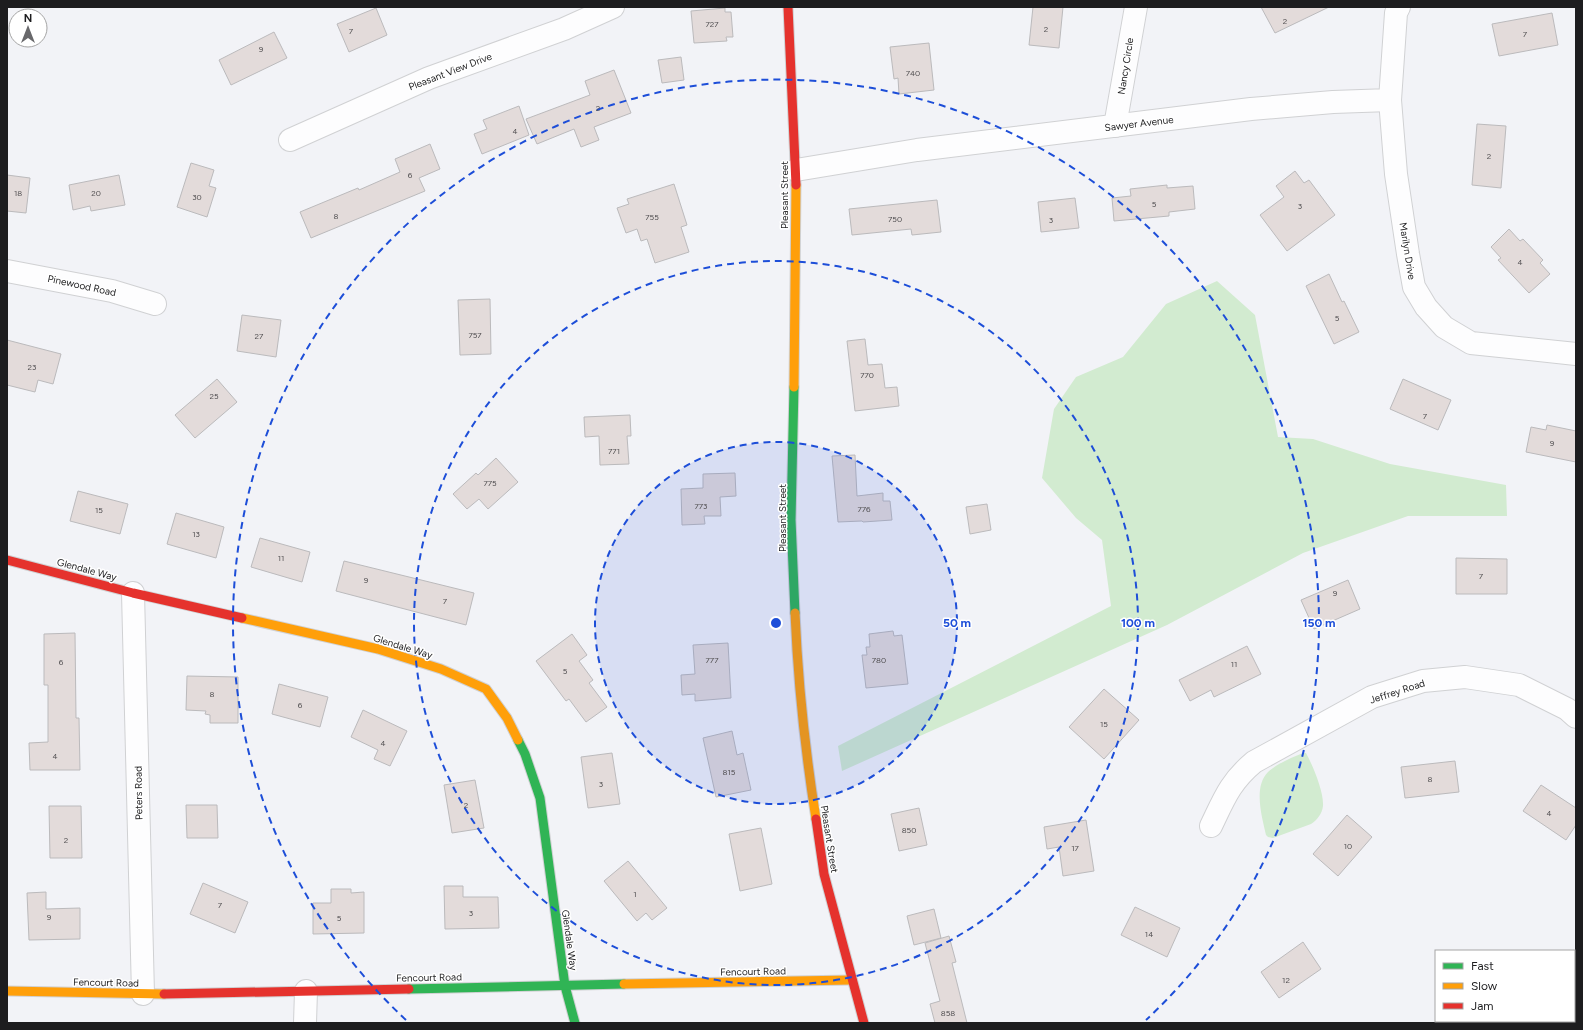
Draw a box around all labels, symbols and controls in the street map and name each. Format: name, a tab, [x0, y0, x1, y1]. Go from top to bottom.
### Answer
north arrow	[8, 8, 48, 48]
text: N	[24, 12, 32, 25]
house number: 2	[1283, 16, 1287, 26]
house number: 727	[705, 19, 719, 29]
house number: 2	[1044, 24, 1048, 34]
house number: 7	[349, 26, 354, 36]
house number: 7	[1523, 29, 1528, 39]
street label: Nancy Circle	[1115, 36, 1136, 95]
house number: 9	[259, 44, 264, 54]
street label: Pleasant View Drive	[407, 49, 494, 93]
house number: 740	[906, 68, 920, 78]
house number: 2	[596, 103, 600, 113]
street label: Sawyer Avenue	[1104, 113, 1175, 134]
house number: 4	[513, 126, 518, 136]
house number: 2	[1487, 151, 1491, 161]
street label: Pleasant Street	[778, 161, 791, 229]
house number: 6	[408, 170, 413, 180]
house number: 18	[14, 188, 22, 198]
house number: 20	[91, 188, 101, 198]
house number: 30	[192, 192, 202, 202]
house number: 5	[1152, 199, 1157, 209]
house number: 3	[1298, 201, 1302, 211]
house number: 8	[334, 211, 339, 221]
house number: 755	[645, 212, 659, 222]
house number: 750	[888, 214, 902, 224]
house number: 3	[1049, 215, 1053, 225]
street label: Marilyn Drive	[1397, 221, 1419, 281]
house number: 4	[1518, 257, 1523, 267]
street label: Pinewood Road	[46, 272, 117, 299]
house number: 5	[1335, 313, 1340, 323]
house number: 757	[468, 330, 482, 340]
house number: 27	[255, 331, 264, 341]
house number: 23	[28, 362, 36, 372]
house number: 770	[860, 370, 874, 380]
house number: 25	[209, 391, 219, 401]
house number: 7	[1423, 411, 1428, 421]
house number: 9	[1550, 438, 1555, 448]
house number: 771	[608, 446, 620, 456]
house number: 775	[483, 478, 497, 488]
street label: Pleasant Street	[776, 484, 789, 552]
house number: 773	[695, 501, 707, 511]
house number: 776	[857, 504, 871, 514]
house number: 15	[95, 505, 103, 515]
house number: 13	[192, 529, 200, 539]
house number: 11	[278, 553, 284, 563]
street label: Glendale Way	[56, 555, 119, 584]
house number: 7	[1479, 571, 1484, 581]
house number: 9	[364, 575, 369, 585]
house number: 9	[1333, 588, 1338, 598]
house number: 7	[443, 596, 448, 606]
centre of rings	[769, 616, 783, 630]
text: 50 m	[943, 616, 971, 630]
text: 100 m	[1121, 616, 1155, 630]
text: 150 m	[1302, 616, 1336, 630]
street label: Glendale Way	[372, 631, 435, 662]
house number: 777	[706, 655, 719, 665]
house number: 780	[872, 655, 886, 665]
house number: 6	[59, 657, 64, 667]
house number: 11	[1231, 659, 1237, 669]
house number: 5	[563, 666, 568, 676]
street label: Jeffrey Road	[1368, 676, 1427, 707]
house number: 8	[210, 689, 215, 699]
house number: 6	[298, 700, 303, 710]
house number: 15	[1100, 719, 1108, 729]
house number: 4	[381, 738, 386, 748]
house number: 4	[53, 751, 58, 761]
street label: Peters Road	[132, 766, 145, 820]
house number: 815	[723, 767, 736, 777]
house number: 8	[1428, 774, 1433, 784]
house number: 3	[599, 779, 603, 789]
house number: 2	[464, 800, 468, 810]
street label: Pleasant Street	[818, 804, 841, 874]
house number: 4	[1547, 808, 1552, 818]
house number: 850	[902, 825, 916, 835]
house number: 2	[64, 835, 68, 845]
house number: 10	[1344, 841, 1352, 851]
house number: 17	[1071, 843, 1079, 853]
house number: 1	[633, 889, 637, 899]
house number: 7	[218, 900, 223, 910]
house number: 3	[469, 908, 473, 918]
street label: Glendale Way	[559, 909, 580, 972]
house number: 9	[47, 912, 52, 922]
house number: 5	[337, 913, 342, 923]
house number: 14	[1145, 929, 1153, 939]
legend	[1435, 950, 1575, 1022]
text: Fast	[1471, 959, 1494, 973]
street label: Fencourt Road	[720, 964, 786, 979]
street label: Fencourt Road	[396, 970, 462, 985]
street label: Fencourt Road	[73, 975, 139, 990]
house number: 12	[1282, 975, 1290, 985]
text: Slow	[1471, 979, 1498, 993]
text: Jam	[1471, 999, 1494, 1013]
house number: 858	[941, 1008, 955, 1018]

